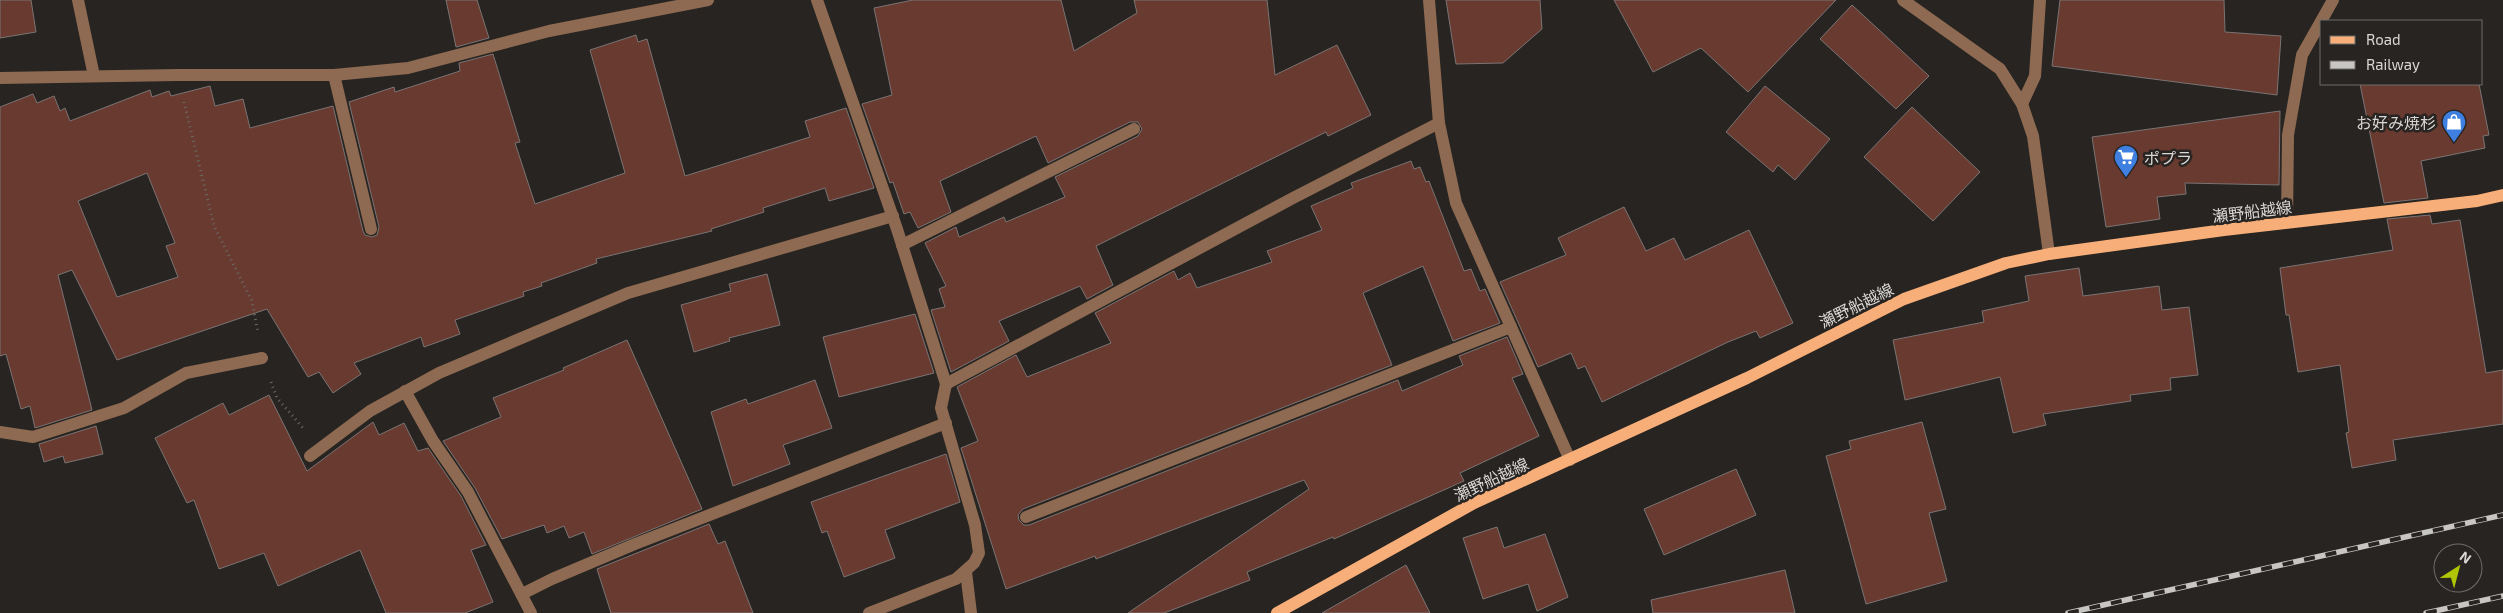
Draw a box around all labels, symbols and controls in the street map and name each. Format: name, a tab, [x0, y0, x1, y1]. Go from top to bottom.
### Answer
legend	[2320, 20, 2483, 85]
text: Road	[2366, 30, 2401, 48]
text: Railway	[2366, 55, 2420, 73]
shop icon: お好み焼杉	[2441, 109, 2467, 143]
place label: お好み焼杉	[2356, 113, 2436, 132]
supermarket icon: ポプラ	[2113, 144, 2139, 178]
place label: ポプラ	[2144, 148, 2192, 167]
street label: 瀬野船越線	[2211, 197, 2293, 225]
street label: 瀬野船越線	[1816, 279, 1896, 331]
street label: 瀬野船越線	[1451, 453, 1531, 505]
north arrow	[2433, 543, 2483, 593]
text: N	[2457, 547, 2475, 567]

